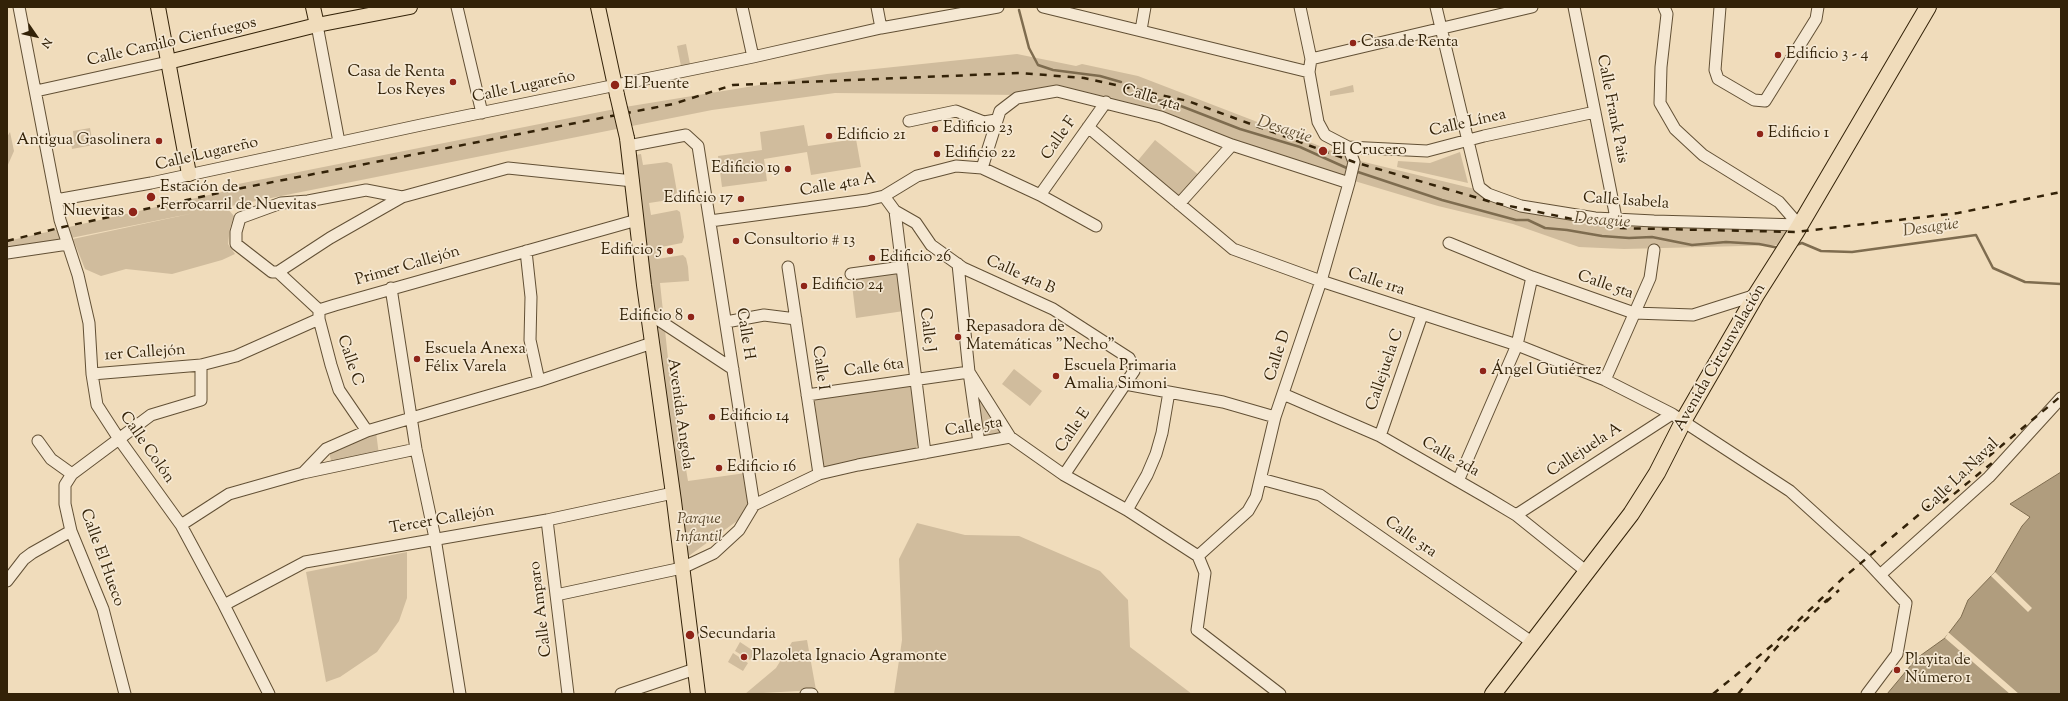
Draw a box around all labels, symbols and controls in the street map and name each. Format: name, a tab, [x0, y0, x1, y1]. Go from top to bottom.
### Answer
street label: Calle Camilo Cienfuegos	[86, 14, 258, 72]
north arrow	[16, 16, 56, 56]
place label: Casa de Renta	[1361, 33, 1458, 53]
text: N	[37, 35, 55, 51]
marker: Casa de Renta	[1348, 38, 1358, 48]
place label: Edificio 3 - 4	[1786, 45, 1869, 65]
marker: Edificio 3 - 4	[1773, 50, 1783, 60]
street label: Calle Frank Pais	[1591, 53, 1631, 165]
place label: Casa de Renta Los Reyes	[348, 63, 445, 101]
street label: Calle Lugareño	[471, 68, 577, 108]
place label: El Puente	[624, 75, 689, 95]
marker: Casa de Renta Los Reyes	[448, 77, 458, 87]
marker: El Puente	[609, 79, 621, 91]
street label: Calle 4ta	[1119, 81, 1183, 117]
street label: Calle Línea	[1428, 106, 1508, 142]
water label: Desagüe	[1254, 113, 1314, 149]
street label: Calle F	[1038, 114, 1082, 164]
place label: Edificio 23	[943, 119, 1013, 139]
marker: Edificio 23	[930, 124, 940, 134]
place label: Edificio 1	[1768, 124, 1829, 144]
place label: Edificio 21	[837, 126, 906, 146]
marker: Edificio 1	[1755, 129, 1765, 139]
place label: Antigua Gasolinera	[16, 131, 151, 151]
marker: Edificio 21	[824, 131, 834, 141]
street label: Calle Lugareño	[154, 134, 260, 176]
marker: Antigua Gasolinera	[154, 136, 164, 146]
place label: El Crucero	[1332, 141, 1407, 161]
place label: Edificio 22	[945, 144, 1016, 164]
marker: El Crucero	[1317, 145, 1329, 157]
marker: Edificio 22	[932, 149, 942, 159]
place label: Edificio 19	[711, 159, 780, 179]
marker: Edificio 19	[783, 164, 793, 174]
street label: Calle 4ta A	[798, 170, 878, 202]
place label: Estación de Ferrocarril de Nuevitas	[160, 178, 316, 216]
place label: Edificio 17	[664, 189, 733, 209]
street label: Calle Isabela	[1582, 189, 1670, 215]
marker: Estación de Ferrocarril de Nuevitas	[145, 191, 157, 203]
marker: Edificio 17	[736, 194, 746, 204]
place label: Nuevitas	[63, 202, 124, 222]
marker: Nuevitas	[127, 206, 139, 218]
water label: Desagüe	[1573, 210, 1631, 234]
water label: Desagüe	[1902, 215, 1960, 243]
place label: Consultorio # 13	[744, 231, 855, 251]
marker: Consultorio # 13	[731, 236, 741, 246]
place label: Edificio 5	[601, 241, 662, 261]
street label: Primer Callejón	[353, 243, 463, 291]
marker: Edificio 5	[665, 246, 675, 256]
place label: Edificio 26	[880, 248, 951, 268]
street label: Calle 4ta B	[982, 252, 1058, 300]
marker: Edificio 26	[867, 253, 877, 263]
street label: Calle 1ra	[1345, 265, 1407, 301]
street label: Calle 5ta	[1574, 267, 1636, 305]
place label: Edificio 24	[812, 276, 883, 296]
marker: Edificio 24	[799, 281, 809, 291]
street label: Avenida Circunvalación	[1671, 281, 1771, 435]
place label: Edificio 8	[619, 307, 683, 327]
street label: Calle H	[730, 307, 758, 361]
street label: Calle J	[914, 307, 938, 353]
marker: Edificio 8	[686, 312, 696, 322]
place label: Repasadora de Matemáticas "Necho"	[966, 318, 1115, 356]
street label: Callejuela C	[1363, 327, 1409, 413]
street label: Calle D	[1262, 328, 1296, 384]
marker: Repasadora de Matemáticas "Necho"	[953, 332, 963, 342]
street label: Calle C	[331, 333, 367, 389]
place label: Escuela Anexa Félix Varela	[425, 340, 526, 378]
street label: 1er Callejón	[104, 342, 186, 366]
street label: Calle I	[806, 344, 832, 392]
marker: Escuela Anexa Félix Varela	[412, 354, 422, 364]
street label: Calle 6ta	[843, 355, 905, 383]
street label: Avenida Angola	[662, 357, 696, 471]
place label: Escuela Primaria Amalia Simoni	[1064, 357, 1177, 395]
place label: Ángel Gutiérrez	[1491, 361, 1601, 381]
marker: Ángel Gutiérrez	[1478, 366, 1488, 376]
marker: Escuela Primaria Amalia Simoni	[1051, 371, 1061, 381]
street label: Calle E	[1052, 405, 1096, 457]
place label: Edificio 14	[720, 407, 789, 427]
street label: Calle Colón	[114, 408, 178, 488]
marker: Edificio 14	[707, 412, 717, 422]
street label: Calle 5ta	[944, 414, 1004, 442]
street label: Callejuela A	[1544, 420, 1626, 482]
street label: Calle 2da	[1418, 434, 1482, 482]
street label: Calle La Naval	[1918, 435, 2004, 519]
place label: Edificio 16	[727, 458, 796, 478]
marker: Edificio 16	[714, 463, 724, 473]
street label: Tercer Callejón	[388, 502, 496, 540]
street label: Calle El Hueco	[74, 507, 128, 609]
park label: Parque Infantil	[675, 510, 723, 548]
street label: Calle 3ra	[1380, 513, 1440, 563]
street label: Calle Amparo	[527, 560, 557, 658]
place label: Secundaria	[699, 625, 776, 645]
marker: Secundaria	[684, 629, 696, 641]
place label: Plazoleta Ignacio Agramonte	[752, 647, 947, 667]
place label: Playita de Número 1	[1905, 651, 1971, 689]
marker: Plazoleta Ignacio Agramonte	[739, 652, 749, 662]
marker: Playita de Número 1	[1892, 665, 1902, 675]

